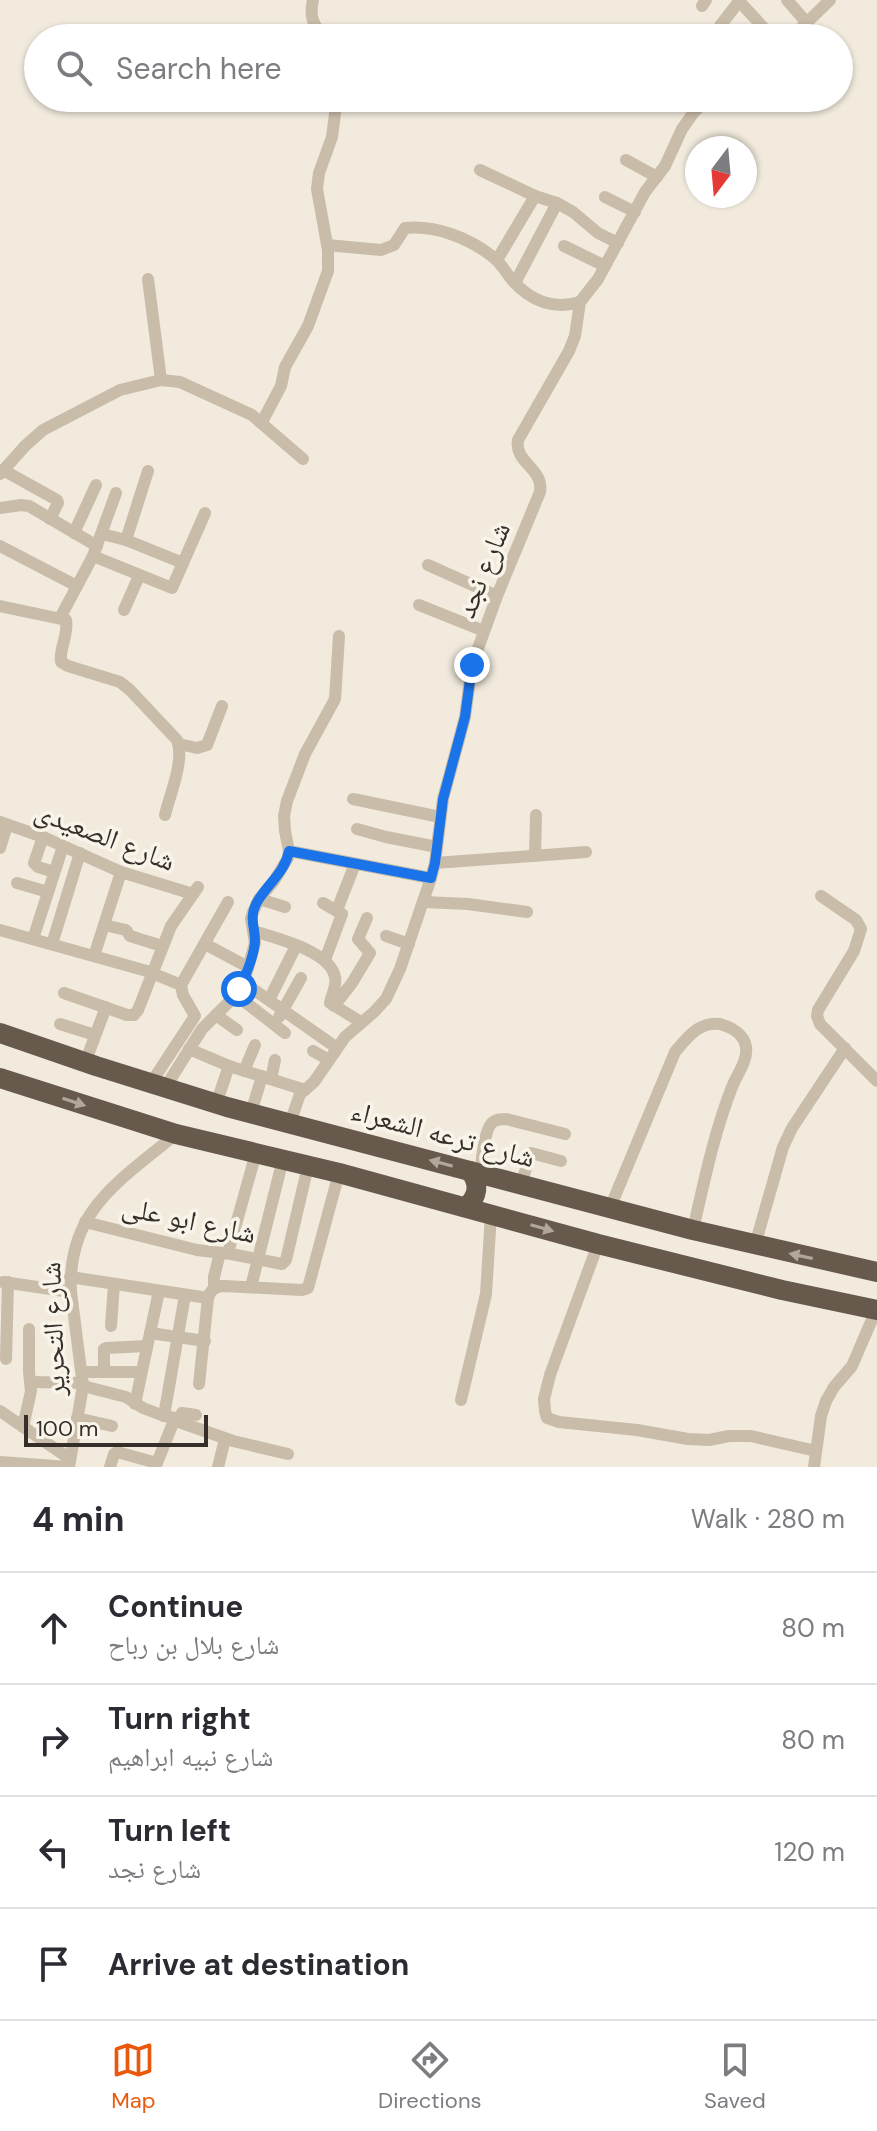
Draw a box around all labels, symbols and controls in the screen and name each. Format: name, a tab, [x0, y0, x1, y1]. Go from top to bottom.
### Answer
search box	[24, 24, 853, 112]
icon: search	[52, 46, 96, 90]
text: Search here	[116, 49, 282, 88]
north arrow	[685, 136, 757, 208]
street label: شارع نجد	[447, 517, 519, 623]
route end	[454, 647, 490, 683]
street label: شارع الصعيدى	[30, 792, 180, 880]
route start	[221, 971, 257, 1007]
street label: شارع ترعه الشعراء	[347, 1092, 539, 1176]
one-way arrow	[63, 1096, 87, 1109]
one-way arrow	[428, 1156, 452, 1169]
street label: شارع ابو على	[119, 1188, 259, 1252]
one-way arrow	[529, 1222, 554, 1234]
one-way arrow	[788, 1249, 813, 1262]
street label: شارع التحرير	[32, 1261, 74, 1398]
scale bar	[24, 1411, 208, 1447]
text: 100 m	[36, 1414, 98, 1443]
text: 4 min	[32, 1497, 124, 1542]
text: Walk · 280 m	[691, 1502, 845, 1536]
text: Continue	[108, 1587, 243, 1626]
icon: ahead	[32, 1606, 76, 1650]
text: 80 m	[781, 1611, 845, 1645]
text: شارع بلال بن رباح	[108, 1628, 279, 1662]
text: Turn right	[108, 1699, 251, 1738]
icon: right	[32, 1718, 76, 1762]
text: 80 m	[781, 1723, 845, 1757]
text: شارع نبيه ابراهيم	[108, 1740, 273, 1774]
text: Turn left	[108, 1811, 231, 1850]
icon: left	[32, 1830, 76, 1874]
text: 120 m	[774, 1835, 845, 1869]
text: شارع نجد	[108, 1852, 201, 1886]
icon: arrive	[32, 1942, 76, 1986]
text: Arrive at destination	[108, 1945, 409, 1984]
tab: Map	[111, 2038, 156, 2115]
tab: Directions	[378, 2038, 482, 2115]
tab: Saved	[704, 2038, 766, 2115]

